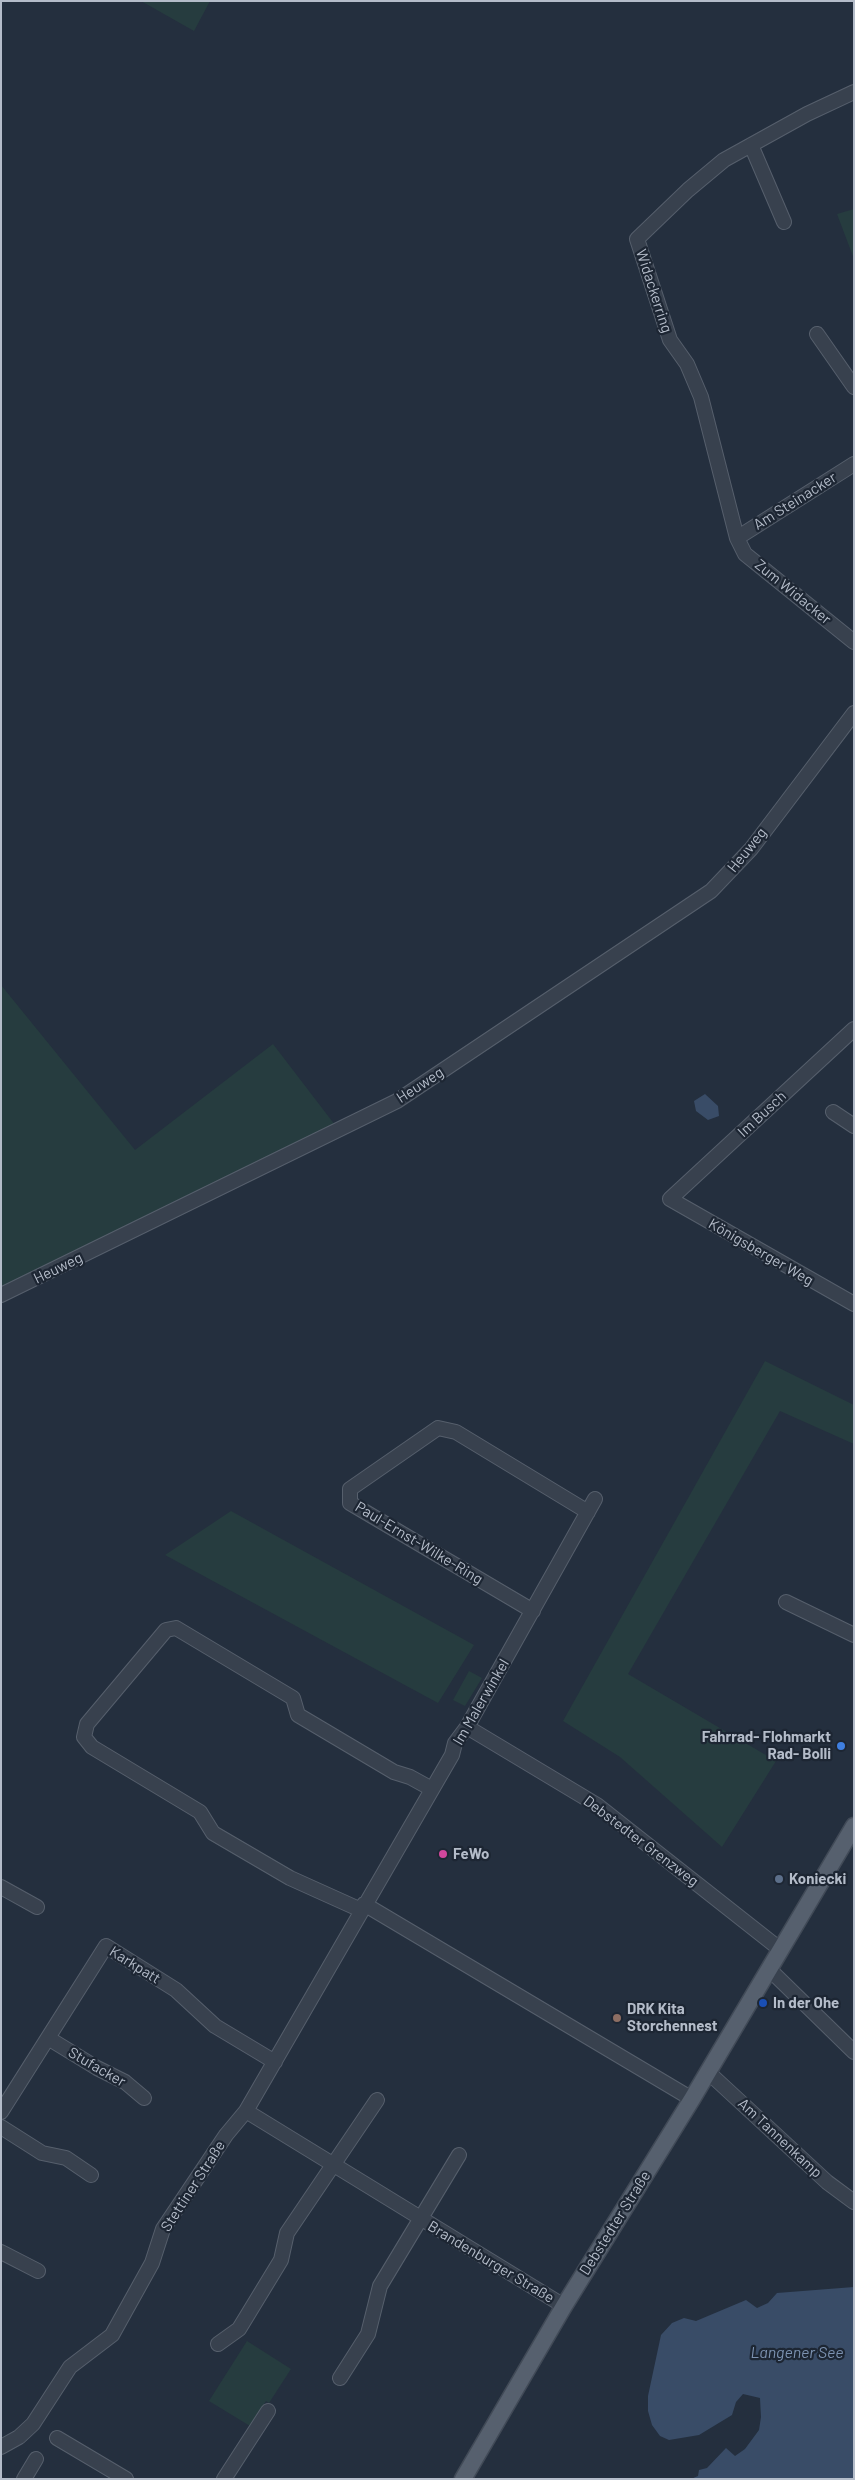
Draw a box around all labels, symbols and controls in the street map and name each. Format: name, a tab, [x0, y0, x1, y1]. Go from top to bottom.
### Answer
street label: Widackerring	[632, 247, 676, 335]
street label: Am Steinacker	[750, 468, 840, 534]
street label: Zum Widacker	[751, 556, 835, 628]
street label: Heuweg	[724, 824, 770, 876]
street label: Heuweg	[393, 1063, 447, 1107]
street label: Im Busch	[734, 1087, 790, 1141]
street label: Königsberger Weg	[705, 1215, 817, 1289]
street label: Heuweg	[30, 1248, 86, 1288]
street label: Paul-Ernst-Wilke-Ring	[352, 1498, 486, 1588]
street label: Im Malerwinkel	[449, 1656, 513, 1748]
place label: Fahrrad- Flohmarkt Rad- Bolli	[702, 1728, 831, 1763]
marker: Fahrrad- Flohmarkt Rad- Bolli	[835, 1740, 847, 1752]
street label: Debstedter Grenzweg	[580, 1792, 702, 1890]
place label: FeWo	[453, 1845, 489, 1863]
marker: FeWo	[437, 1848, 449, 1860]
place label: Koniecki	[789, 1870, 846, 1888]
marker: Koniecki	[773, 1873, 785, 1885]
street label: Karkpatt	[106, 1942, 164, 1988]
place label: In der Ohe	[773, 1994, 839, 2012]
marker: In der Ohe	[757, 1997, 769, 2009]
place label: DRK Kita Storchennest	[627, 2000, 717, 2035]
marker: DRK Kita Storchennest	[611, 2012, 623, 2024]
street label: Stufacker	[65, 2043, 129, 2091]
street label: Am Tannenkamp	[734, 2094, 826, 2182]
street label: Stettiner Straße	[157, 2137, 229, 2235]
street label: Debstedter Straße	[576, 2168, 654, 2278]
street label: Brandenburger Straße	[424, 2217, 558, 2307]
water label: Langener See	[750, 2343, 844, 2363]

